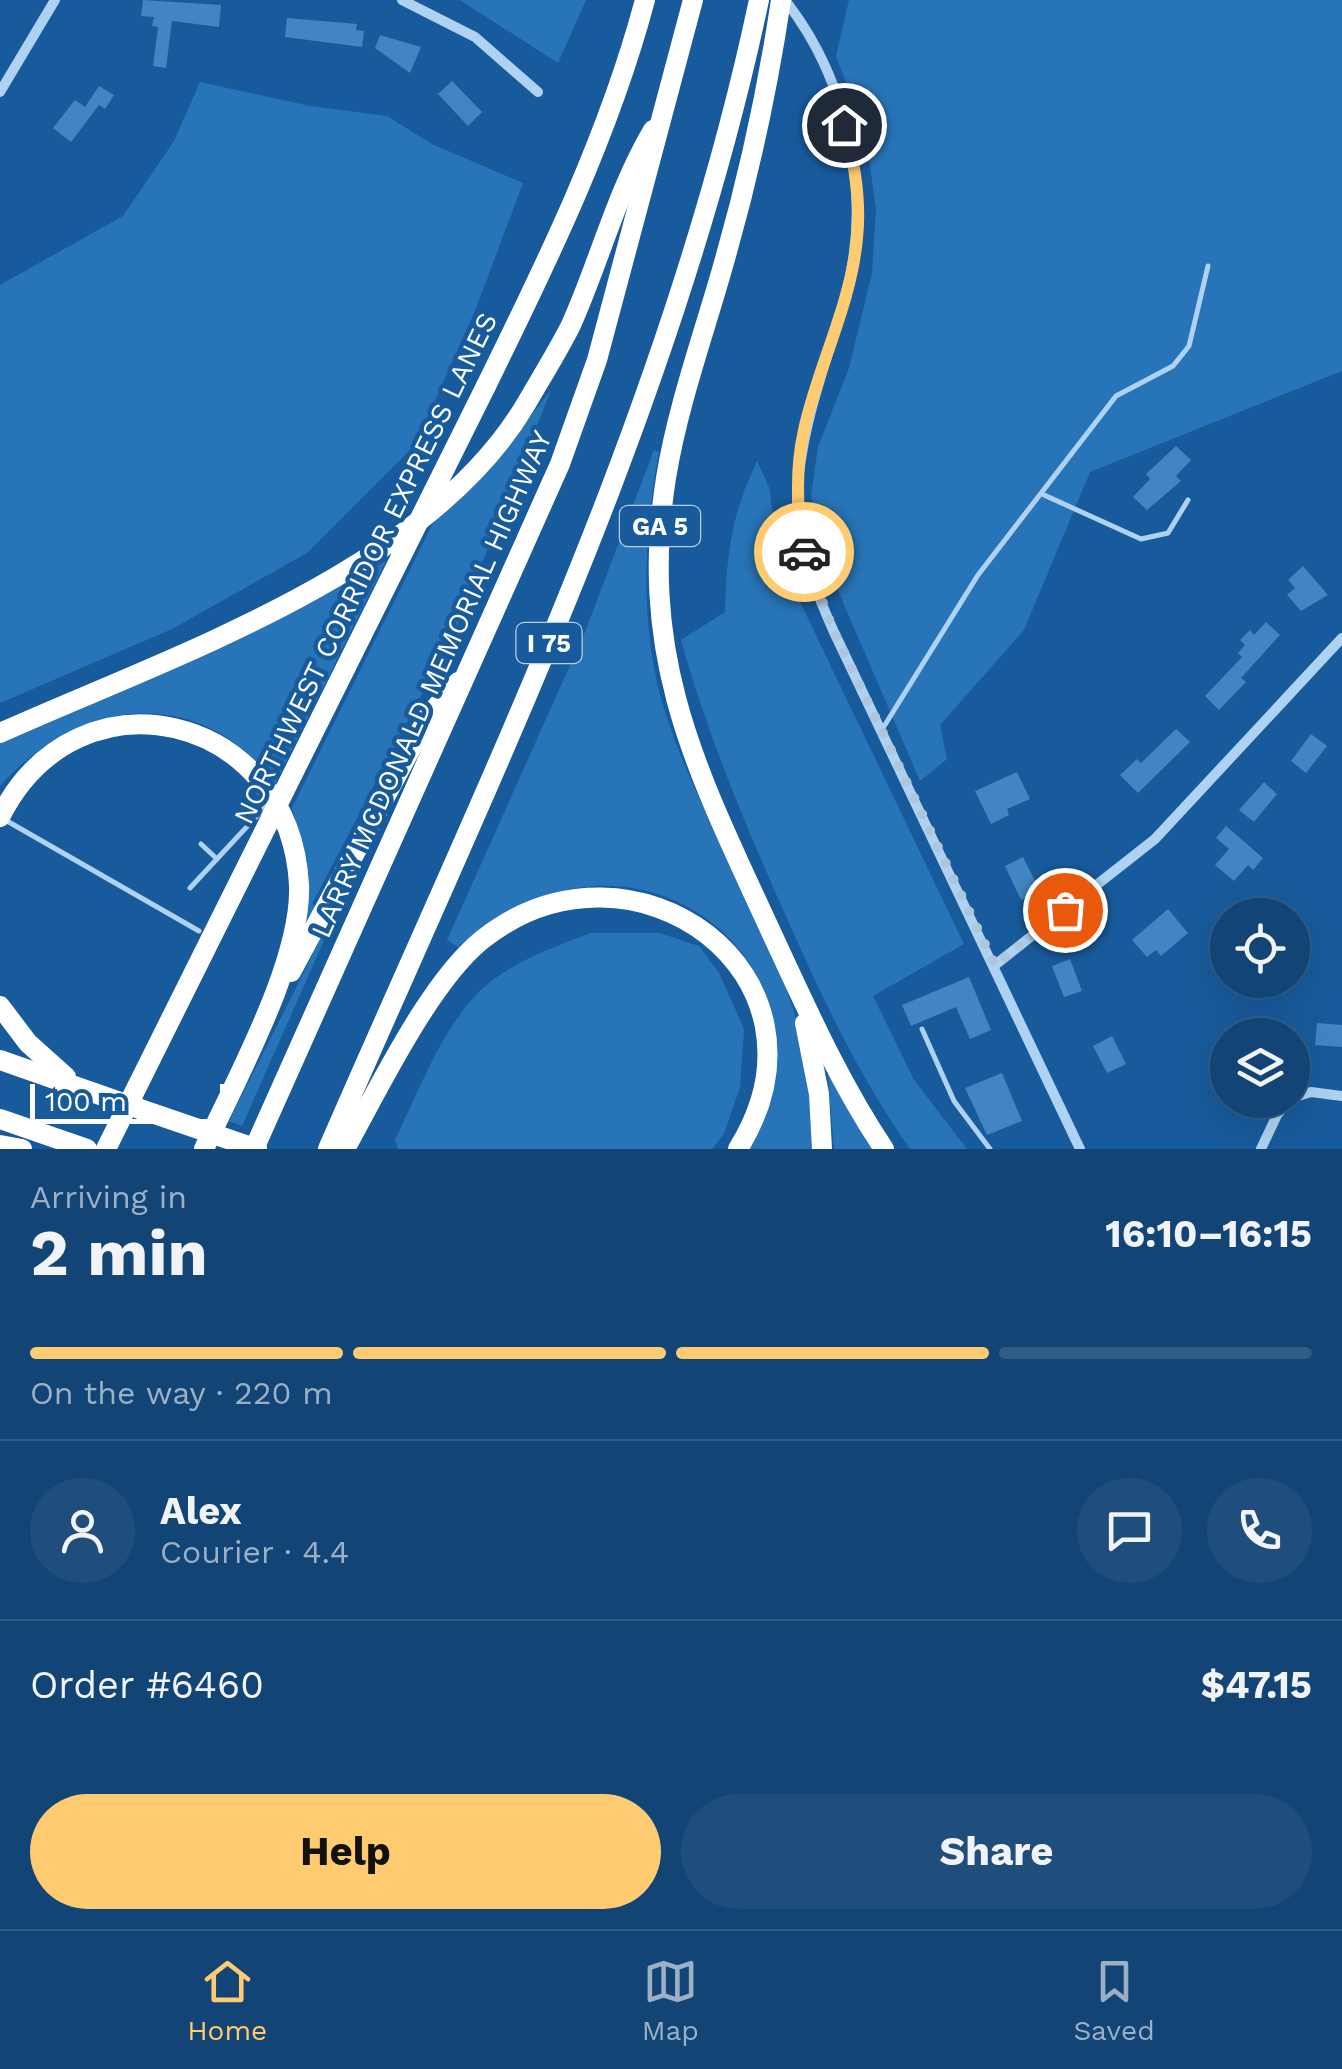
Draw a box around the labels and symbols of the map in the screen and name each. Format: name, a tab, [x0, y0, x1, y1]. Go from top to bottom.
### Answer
pin	[802, 83, 887, 168]
street label: NORTHWEST CORRIDOR EXPRESS LANES	[227, 307, 504, 829]
street label: LARRY MCDONALD MEMORIAL HIGHWAY	[304, 425, 559, 943]
courier	[754, 502, 854, 602]
road number: GA 5	[620, 506, 700, 546]
road number: I 75	[516, 623, 582, 663]
pin	[1023, 868, 1108, 953]
scale bar	[30, 1079, 225, 1124]

